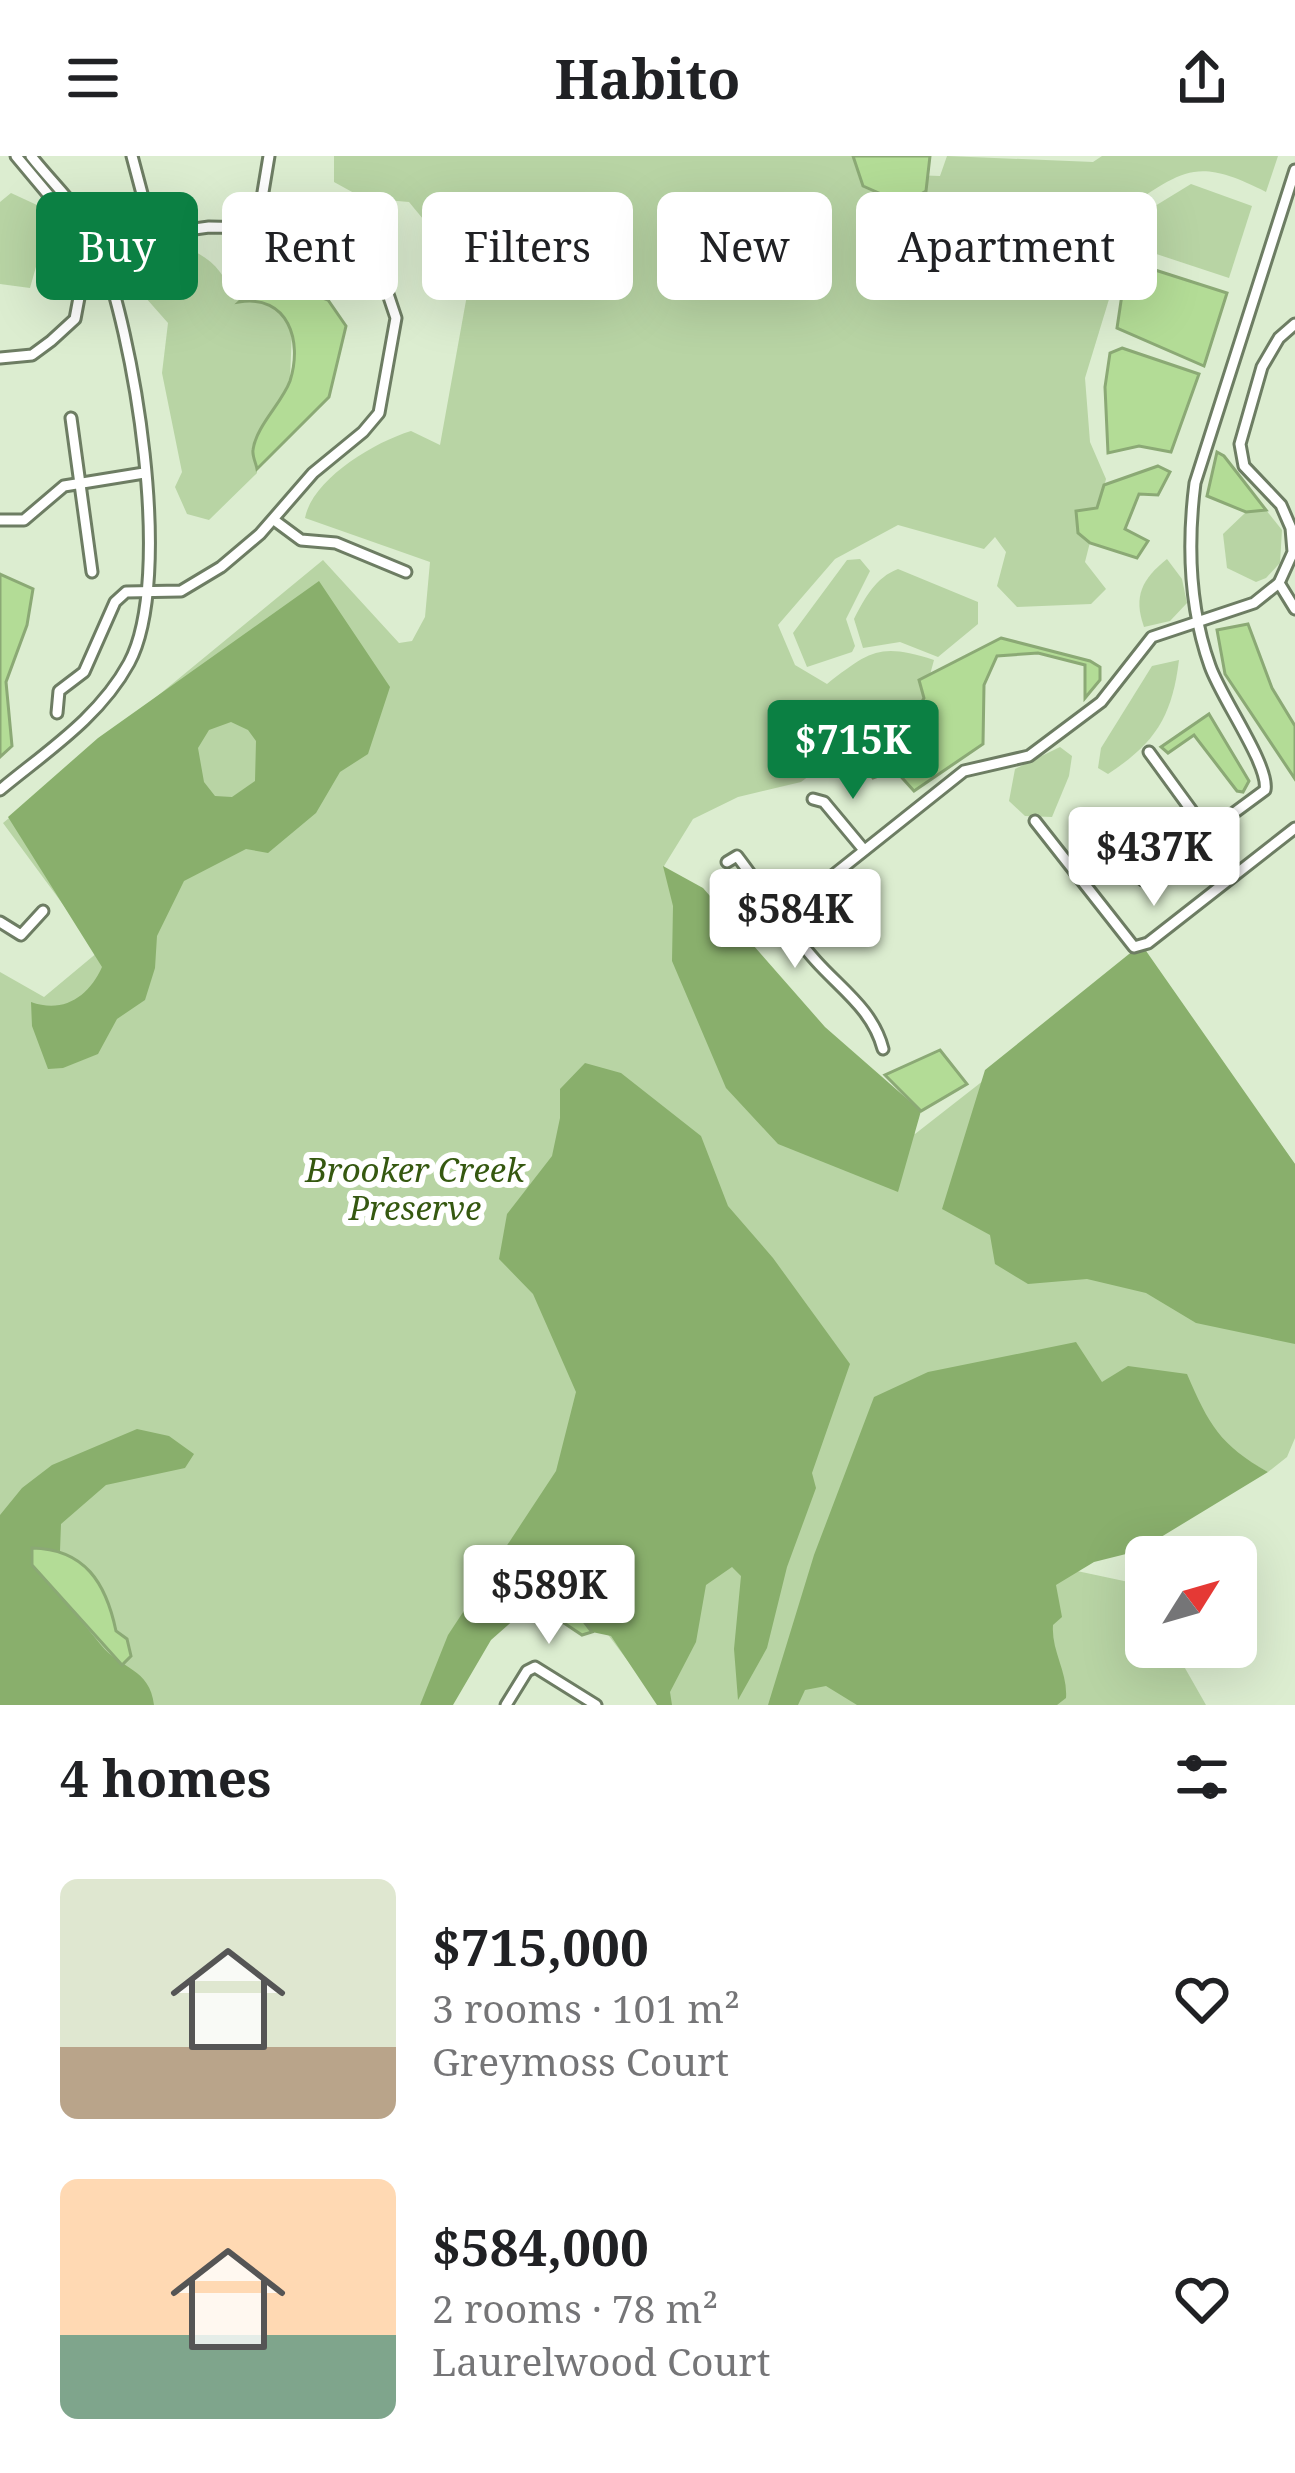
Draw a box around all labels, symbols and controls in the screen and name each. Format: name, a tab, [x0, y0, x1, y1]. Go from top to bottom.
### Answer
text: Habito	[555, 41, 740, 115]
icon: menu	[60, 45, 126, 111]
icon: share	[1169, 45, 1235, 111]
chip: Buy	[36, 192, 198, 300]
chip: Rent	[222, 192, 398, 300]
chip: Filters	[422, 192, 633, 300]
chip: New	[657, 192, 832, 300]
chip: Apartment	[856, 192, 1157, 300]
pin: $715K	[769, 700, 937, 802]
text: $715K	[795, 712, 911, 765]
pin: $437K	[1070, 807, 1238, 909]
text: $437K	[1096, 819, 1212, 872]
pin: $584K	[711, 869, 879, 971]
text: $584K	[737, 881, 853, 934]
park label: Brooker Creek Preserve	[304, 1147, 526, 1230]
north arrow	[1125, 1536, 1257, 1668]
map controls	[1125, 1536, 1257, 1668]
pin: $589K	[465, 1545, 633, 1647]
text: $589K	[491, 1557, 607, 1610]
text: 4 homes	[60, 1742, 271, 1812]
icon: filters	[1169, 1744, 1235, 1810]
text: $715,000	[432, 1911, 649, 1981]
icon: home	[156, 1927, 300, 2071]
icon: heart	[1169, 1966, 1235, 2032]
text: 3 rooms · 101 m²	[432, 1981, 740, 2034]
text: Greymoss Court	[432, 2034, 729, 2087]
text: $584,000	[432, 2211, 649, 2281]
icon: home	[156, 2227, 300, 2371]
icon: heart	[1169, 2266, 1235, 2332]
text: 2 rooms · 78 m²	[432, 2281, 718, 2334]
text: Laurelwood Court	[432, 2334, 770, 2387]

